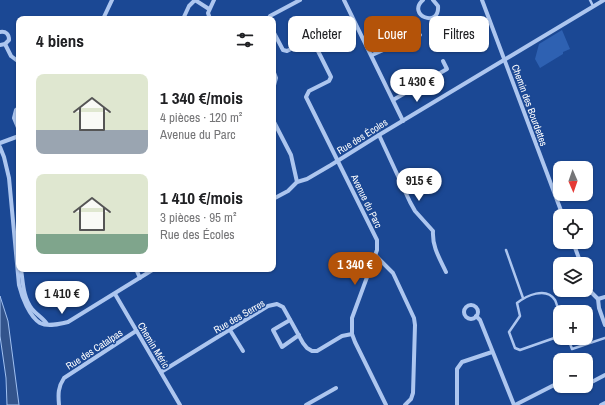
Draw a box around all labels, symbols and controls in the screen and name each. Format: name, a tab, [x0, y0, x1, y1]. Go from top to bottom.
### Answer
chip: Acheter	[288, 16, 356, 52]
chip: Louer	[364, 16, 421, 52]
chip: Filtres	[429, 16, 489, 52]
text: 4 biens	[36, 29, 84, 52]
icon: filters	[234, 29, 256, 51]
street label: Chemin des Bourdettes	[509, 62, 550, 148]
pin: 1 430 €	[380, 69, 454, 103]
text: 1 430 €	[399, 73, 435, 90]
text: 1 340 €/mois	[160, 86, 243, 109]
icon: home	[68, 90, 116, 138]
text: 4 pièces · 120 m²	[160, 109, 242, 126]
street label: Rue des Écoles	[334, 116, 390, 157]
text: Avenue du Parc	[160, 126, 236, 143]
north arrow	[553, 161, 593, 201]
map controls	[553, 161, 593, 393]
pin: 915 €	[391, 168, 447, 202]
street label: Avenue du Parc	[348, 171, 385, 230]
text: 915 €	[406, 172, 432, 189]
text: 1 410 €/mois	[160, 186, 243, 209]
icon: home	[68, 190, 116, 238]
text: 3 pièces · 95 m²	[160, 209, 236, 226]
button: locate	[553, 209, 593, 249]
text: Rue des Écoles	[160, 226, 235, 243]
pin: 1 340 €	[318, 252, 392, 286]
text: 1 340 €	[337, 256, 373, 273]
button: layers	[553, 257, 593, 297]
pin: 1 410 €	[25, 281, 99, 315]
text: 1 410 €	[44, 285, 80, 302]
street label: Rue des Serres	[211, 297, 267, 336]
button: +	[553, 305, 593, 345]
street label: Chemin Méric	[135, 320, 172, 371]
street label: Rue des Catalpas	[63, 326, 125, 373]
button: −	[553, 353, 593, 393]

